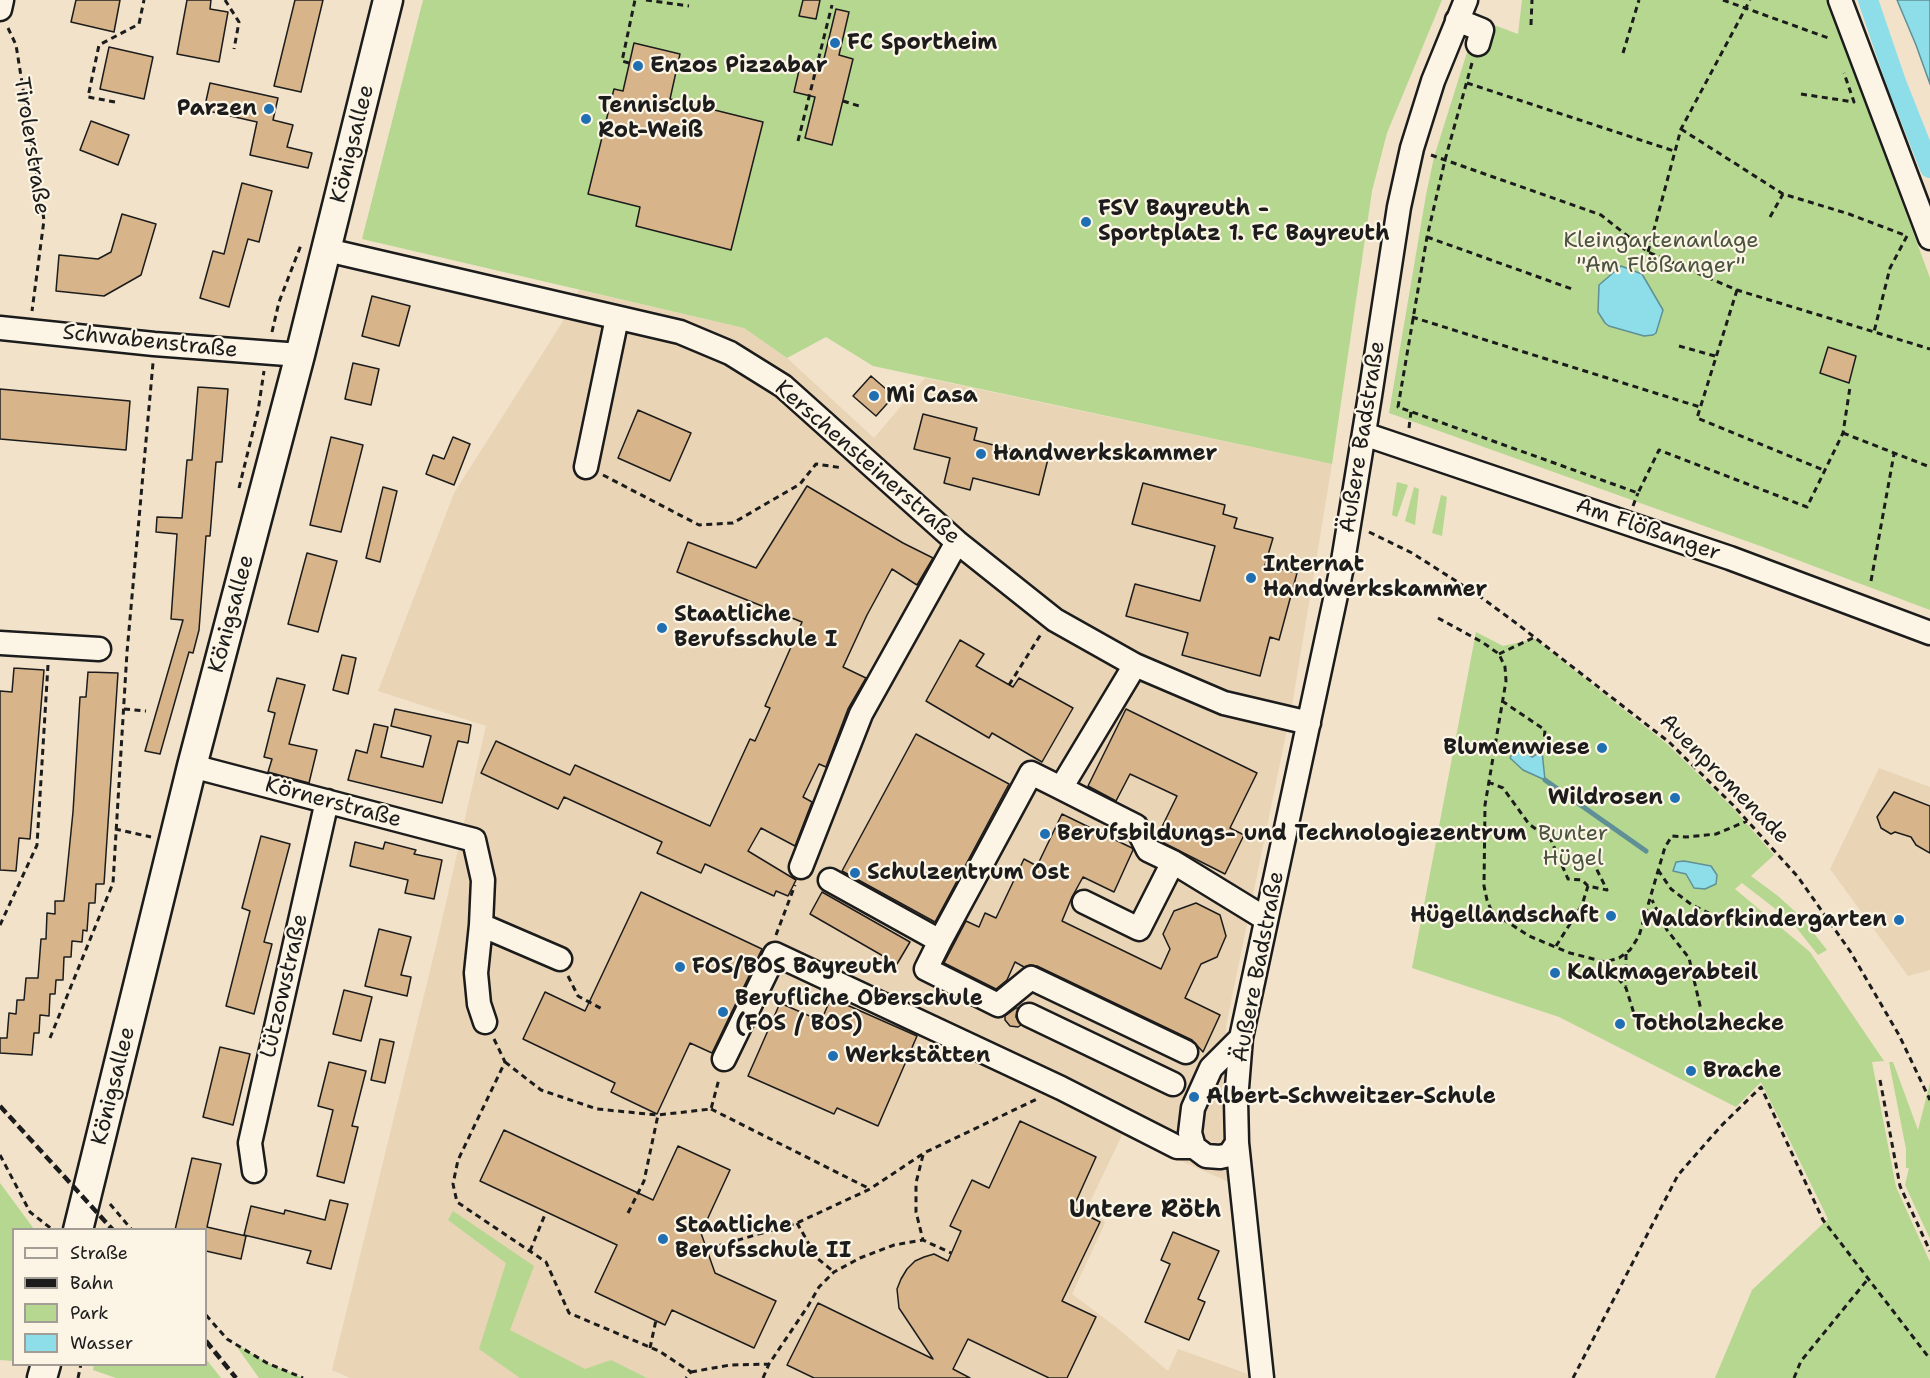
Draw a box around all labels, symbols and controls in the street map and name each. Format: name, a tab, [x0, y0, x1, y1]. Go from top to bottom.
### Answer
place label: FC Sportheim	[847, 30, 997, 56]
marker: FC Sportheim	[828, 36, 842, 50]
place label: Enzos Pizzabar	[650, 53, 827, 79]
marker: Enzos Pizzabar	[631, 59, 645, 73]
street label: Tirolerstraße	[7, 75, 55, 217]
street label: Königsallee	[326, 82, 380, 206]
place label: Tennisclub Rot-Weiß	[598, 93, 716, 144]
place label: Parzen	[177, 96, 257, 122]
marker: Parzen	[262, 102, 276, 116]
marker: Tennisclub Rot-Weiß	[579, 112, 593, 126]
place label: FSV Bayreuth - Sportplatz 1. FC Bayreuth	[1098, 196, 1390, 248]
marker: FSV Bayreuth - Sportplatz 1. FC Bayreuth	[1079, 215, 1093, 229]
park label: Kleingartenanlage "Am Flößanger"	[1563, 228, 1759, 280]
street label: Schwabenstraße	[61, 320, 239, 364]
street label: Äußere Badstraße	[1335, 339, 1391, 535]
street label: Kerschensteinerstraße	[769, 375, 965, 551]
place label: Mi Casa	[886, 383, 978, 409]
marker: Mi Casa	[867, 389, 881, 403]
place label: Handwerkskammer	[993, 441, 1217, 467]
marker: Handwerkskammer	[974, 447, 988, 461]
street label: Am Flößanger	[1572, 493, 1724, 567]
street label: Königsallee	[204, 552, 260, 676]
place label: Internat Handwerkskammer	[1263, 552, 1487, 604]
marker: Internat Handwerkskammer	[1244, 571, 1258, 585]
place label: Staatliche Berufsschule I	[674, 602, 837, 654]
marker: Staatliche Berufsschule I	[655, 621, 669, 635]
street label: Auenpromenade	[1653, 708, 1795, 850]
place label: Blumenwiese	[1443, 735, 1590, 761]
marker: Blumenwiese	[1595, 741, 1609, 755]
street label: Körnerstraße	[262, 772, 404, 834]
place label: Wildrosen	[1548, 785, 1663, 811]
marker: Wildrosen	[1668, 791, 1682, 805]
place label: Berufsbildungs- und Technologiezentrum	[1057, 821, 1526, 847]
park label: Bunter Hügel	[1538, 821, 1608, 872]
marker: Berufsbildungs- und Technologiezentrum	[1038, 827, 1052, 841]
place label: Schulzentrum Ost	[867, 860, 1070, 886]
marker: Schulzentrum Ost	[848, 866, 862, 880]
street label: Äußere Badstraße	[1228, 869, 1290, 1065]
place label: Hügellandschaft	[1410, 903, 1599, 929]
place label: Waldorfkindergarten	[1641, 907, 1887, 933]
marker: Hügellandschaft	[1604, 909, 1618, 923]
street label: Lützowstraße	[256, 911, 314, 1061]
marker: Waldorfkindergarten	[1892, 913, 1906, 927]
place label: FOS/BOS Bayreuth	[692, 954, 897, 980]
marker: FOS/BOS Bayreuth	[673, 960, 687, 974]
place label: Kalkmagerabteil	[1567, 960, 1758, 986]
marker: Kalkmagerabteil	[1548, 966, 1562, 980]
place label: Berufliche Oberschule (FOS / BOS)	[735, 986, 983, 1038]
marker: Berufliche Oberschule (FOS / BOS)	[716, 1005, 730, 1019]
place label: Totholzhecke	[1632, 1011, 1784, 1037]
marker: Totholzhecke	[1613, 1017, 1627, 1031]
street label: Königsallee	[87, 1024, 141, 1148]
place label: Werkstätten	[845, 1043, 990, 1069]
marker: Werkstätten	[826, 1049, 840, 1063]
place label: Brache	[1703, 1058, 1782, 1084]
marker: Brache	[1684, 1064, 1698, 1078]
place label: Albert-Schweitzer-Schule	[1206, 1084, 1496, 1110]
marker: Albert-Schweitzer-Schule	[1187, 1090, 1201, 1104]
district label: Untere Röth	[1069, 1197, 1221, 1225]
place label: Staatliche Berufsschule II	[675, 1213, 851, 1264]
legend	[12, 1228, 207, 1366]
marker: Staatliche Berufsschule II	[656, 1232, 670, 1246]
text: Straße	[70, 1241, 128, 1265]
text: Bahn	[70, 1271, 114, 1295]
text: Park	[70, 1301, 109, 1325]
text: Wasser	[70, 1331, 133, 1355]

